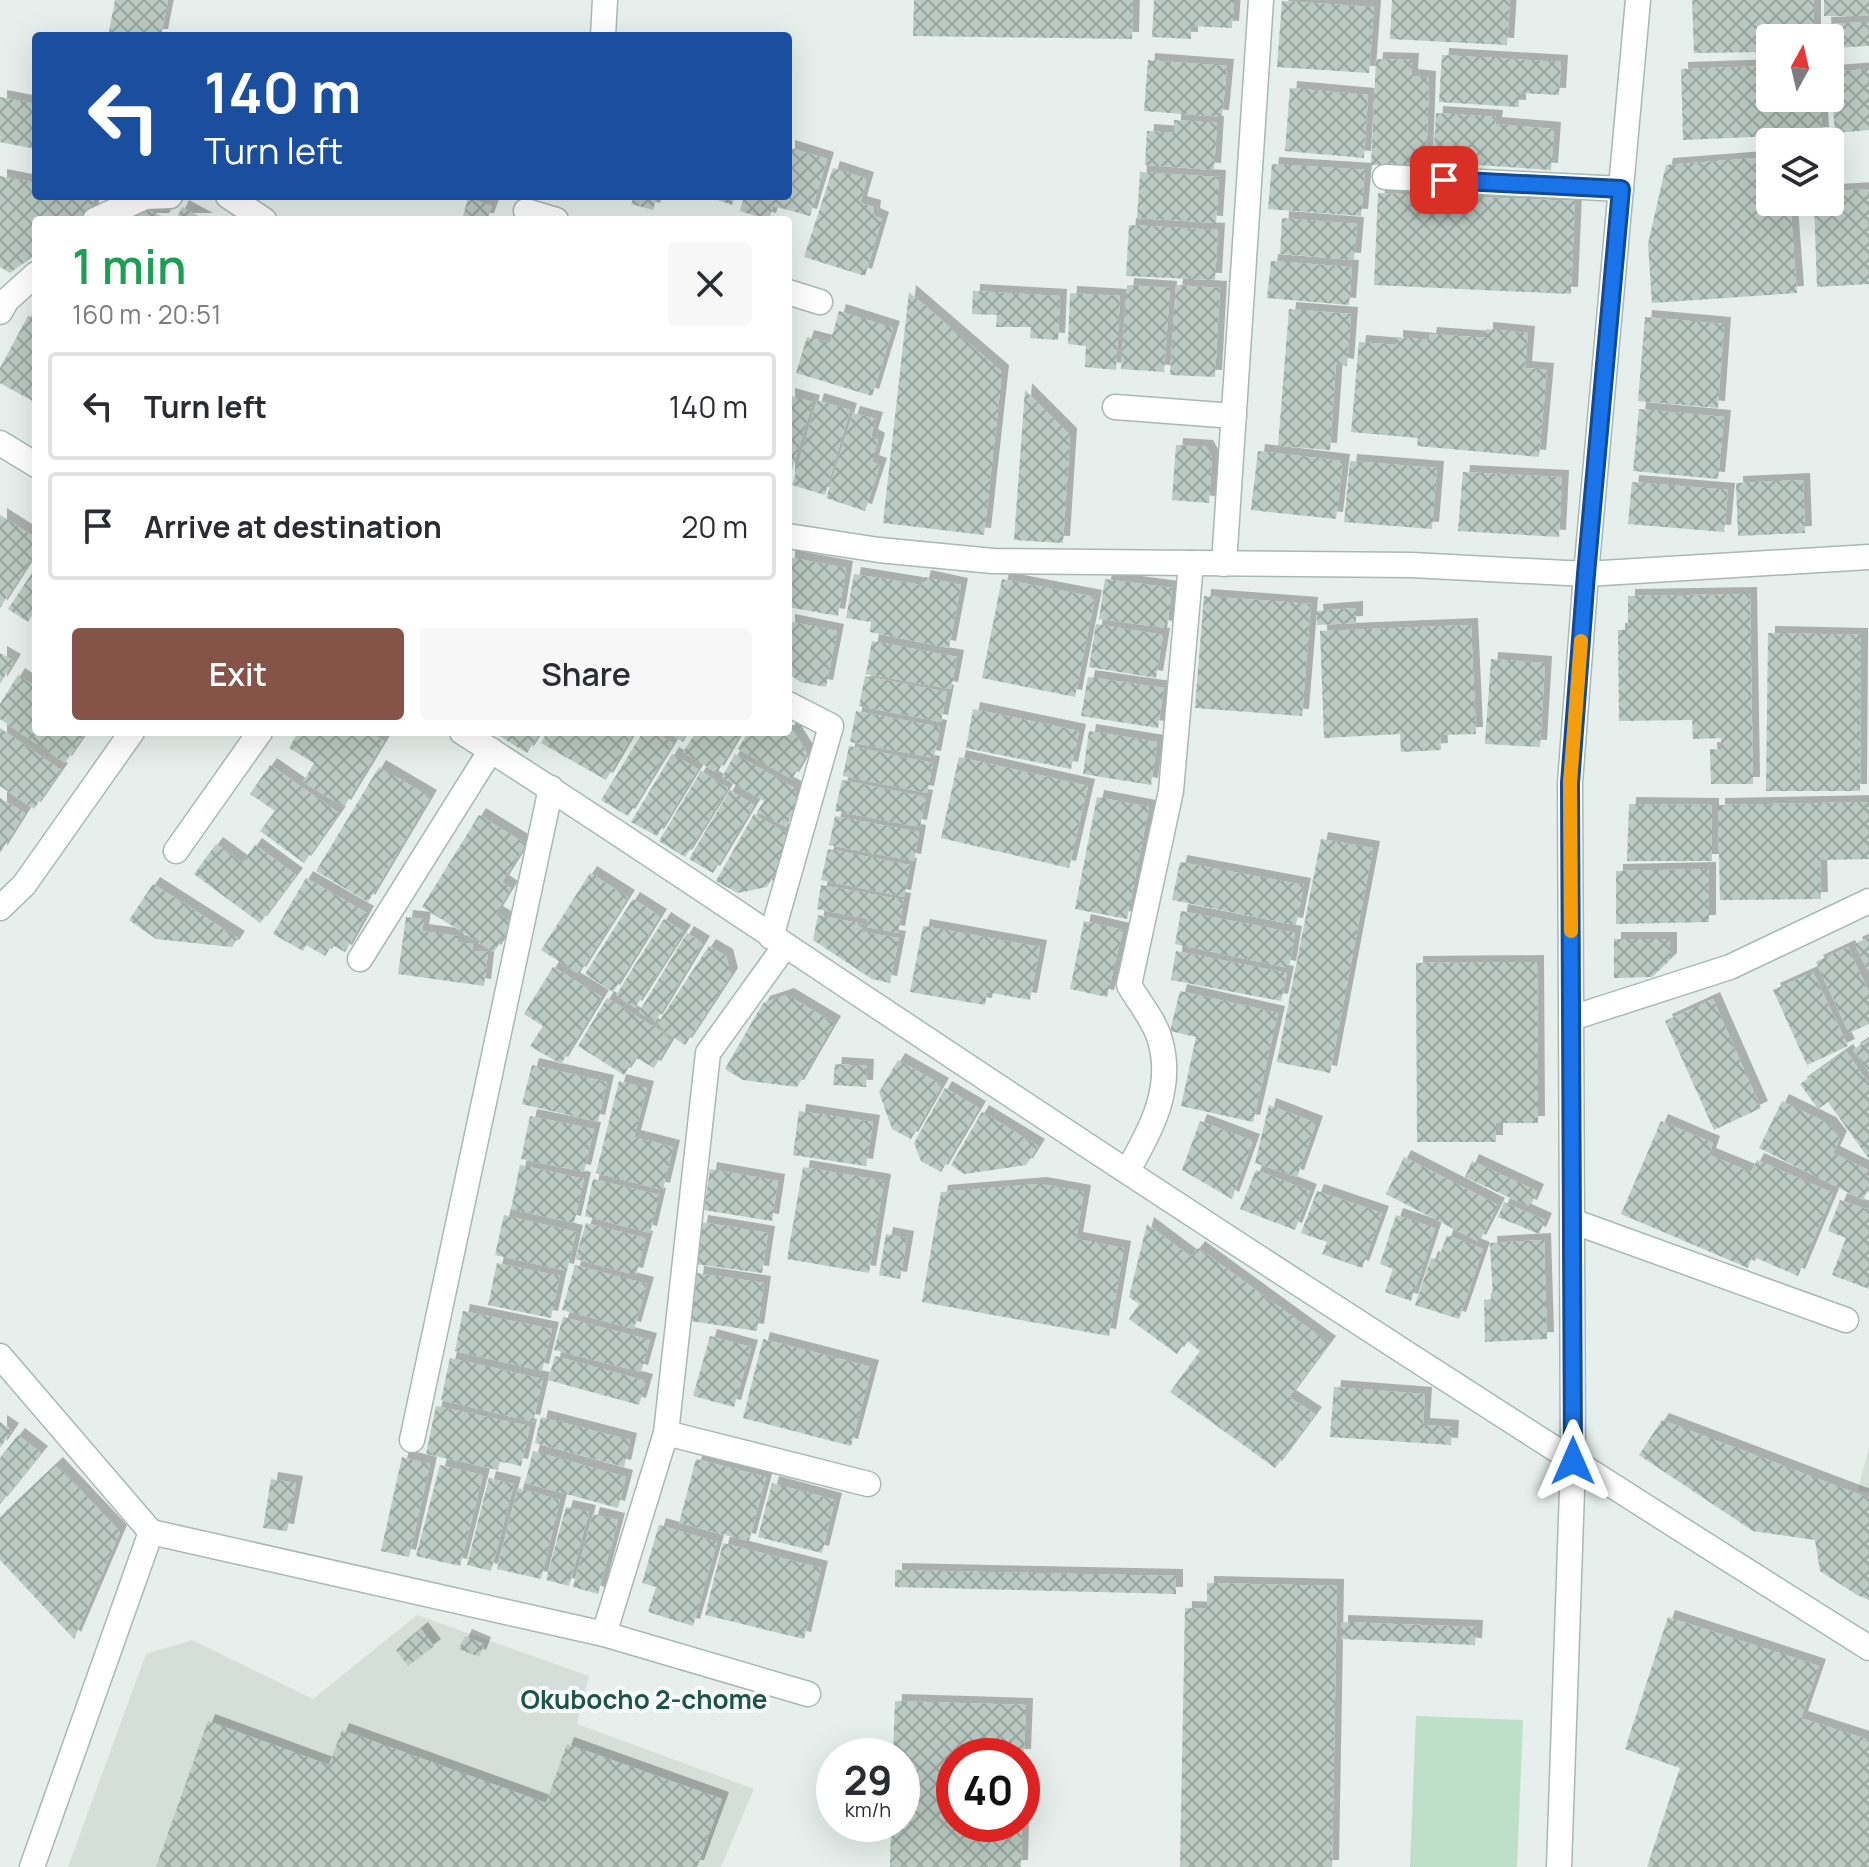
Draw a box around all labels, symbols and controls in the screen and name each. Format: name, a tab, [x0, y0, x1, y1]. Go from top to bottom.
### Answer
north arrow	[1756, 24, 1844, 112]
map controls	[1756, 24, 1844, 216]
text: 140 m	[204, 53, 361, 130]
icon: left	[72, 64, 176, 168]
text: Turn left	[204, 126, 343, 175]
button: layers	[1756, 128, 1844, 216]
pin	[1410, 146, 1478, 214]
icon: arrive	[1422, 158, 1466, 202]
text: 1 min	[72, 233, 186, 298]
button: close	[668, 242, 752, 326]
text: 160 m · 20:51	[72, 296, 221, 332]
icon: left	[76, 384, 120, 428]
text: Turn left	[144, 386, 267, 427]
text: 140 m	[669, 386, 748, 427]
icon: arrive	[76, 504, 120, 548]
text: Arrive at destination	[144, 506, 442, 547]
text: 20 m	[681, 506, 748, 547]
button: Exit	[72, 628, 404, 720]
button: Share	[420, 628, 752, 720]
position arrow	[1531, 1419, 1615, 1503]
district label: Okubocho 2-chome	[521, 1681, 767, 1717]
speed limit sign: 40	[936, 1738, 1040, 1842]
text: 29	[844, 1752, 892, 1807]
text: km/h	[845, 1796, 891, 1823]

